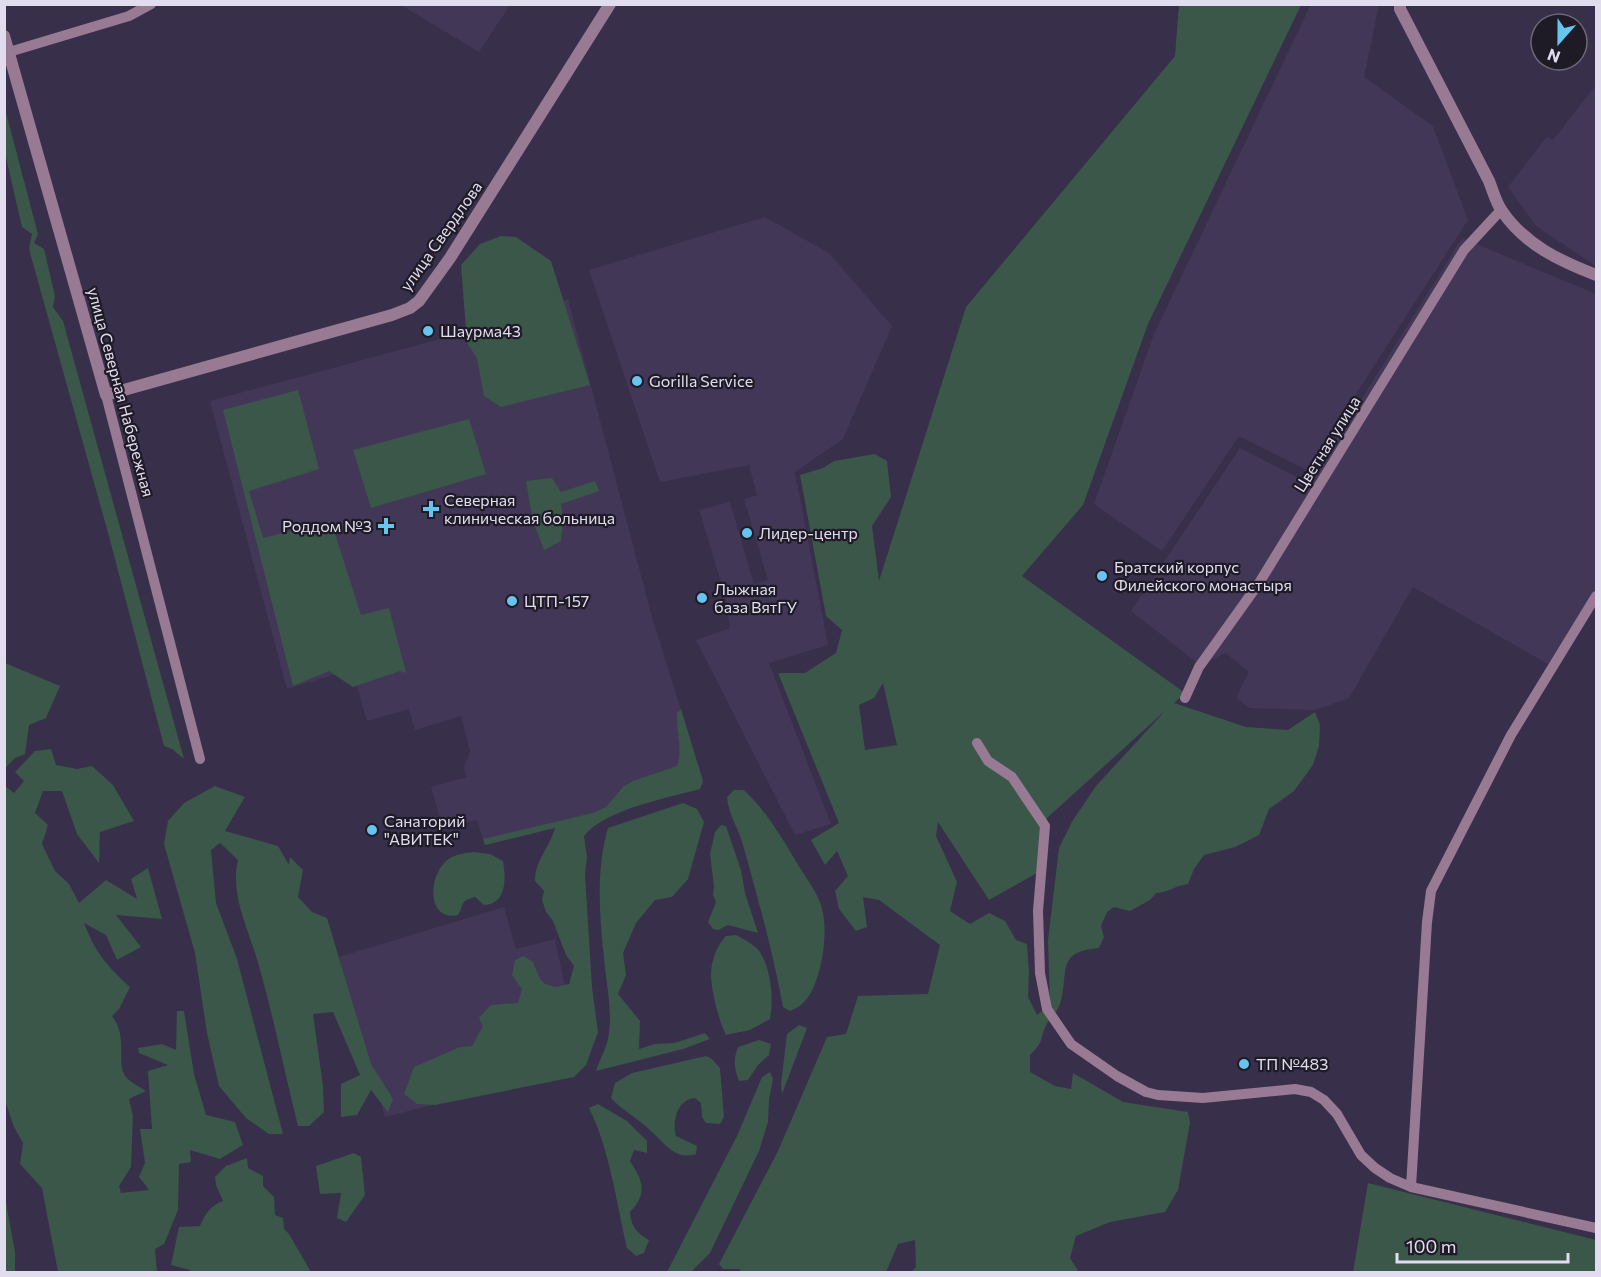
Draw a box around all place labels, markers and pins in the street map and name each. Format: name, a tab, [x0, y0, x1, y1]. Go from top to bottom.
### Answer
place label: Шаурма43	[440, 321, 521, 340]
marker: Шаурма43	[421, 324, 435, 338]
place label: Gorilla Service	[649, 371, 753, 390]
marker: Gorilla Service	[630, 374, 644, 388]
place label: Северная клиническая больница	[444, 490, 615, 527]
marker: Северная клиническая больница	[422, 500, 440, 518]
place label: Роддом №3	[282, 516, 372, 535]
marker: Роддом №3	[377, 517, 395, 535]
place label: Лидер-центр	[759, 523, 858, 542]
marker: Лидер-центр	[740, 526, 754, 540]
place label: Братский корпус Филейского монастыря	[1114, 557, 1292, 594]
marker: Братский корпус Филейского монастыря	[1095, 569, 1109, 583]
place label: Лыжная база ВятГУ	[714, 579, 797, 616]
place label: ЦТП-157	[524, 591, 589, 610]
marker: Лыжная база ВятГУ	[695, 591, 709, 605]
marker: ЦТП-157	[505, 594, 519, 608]
place label: Санаторий "АВИТЕК"	[384, 811, 465, 848]
marker: Санаторий "АВИТЕК"	[365, 823, 379, 837]
place label: ТП №483	[1256, 1054, 1328, 1073]
marker: ТП №483	[1237, 1057, 1251, 1071]

